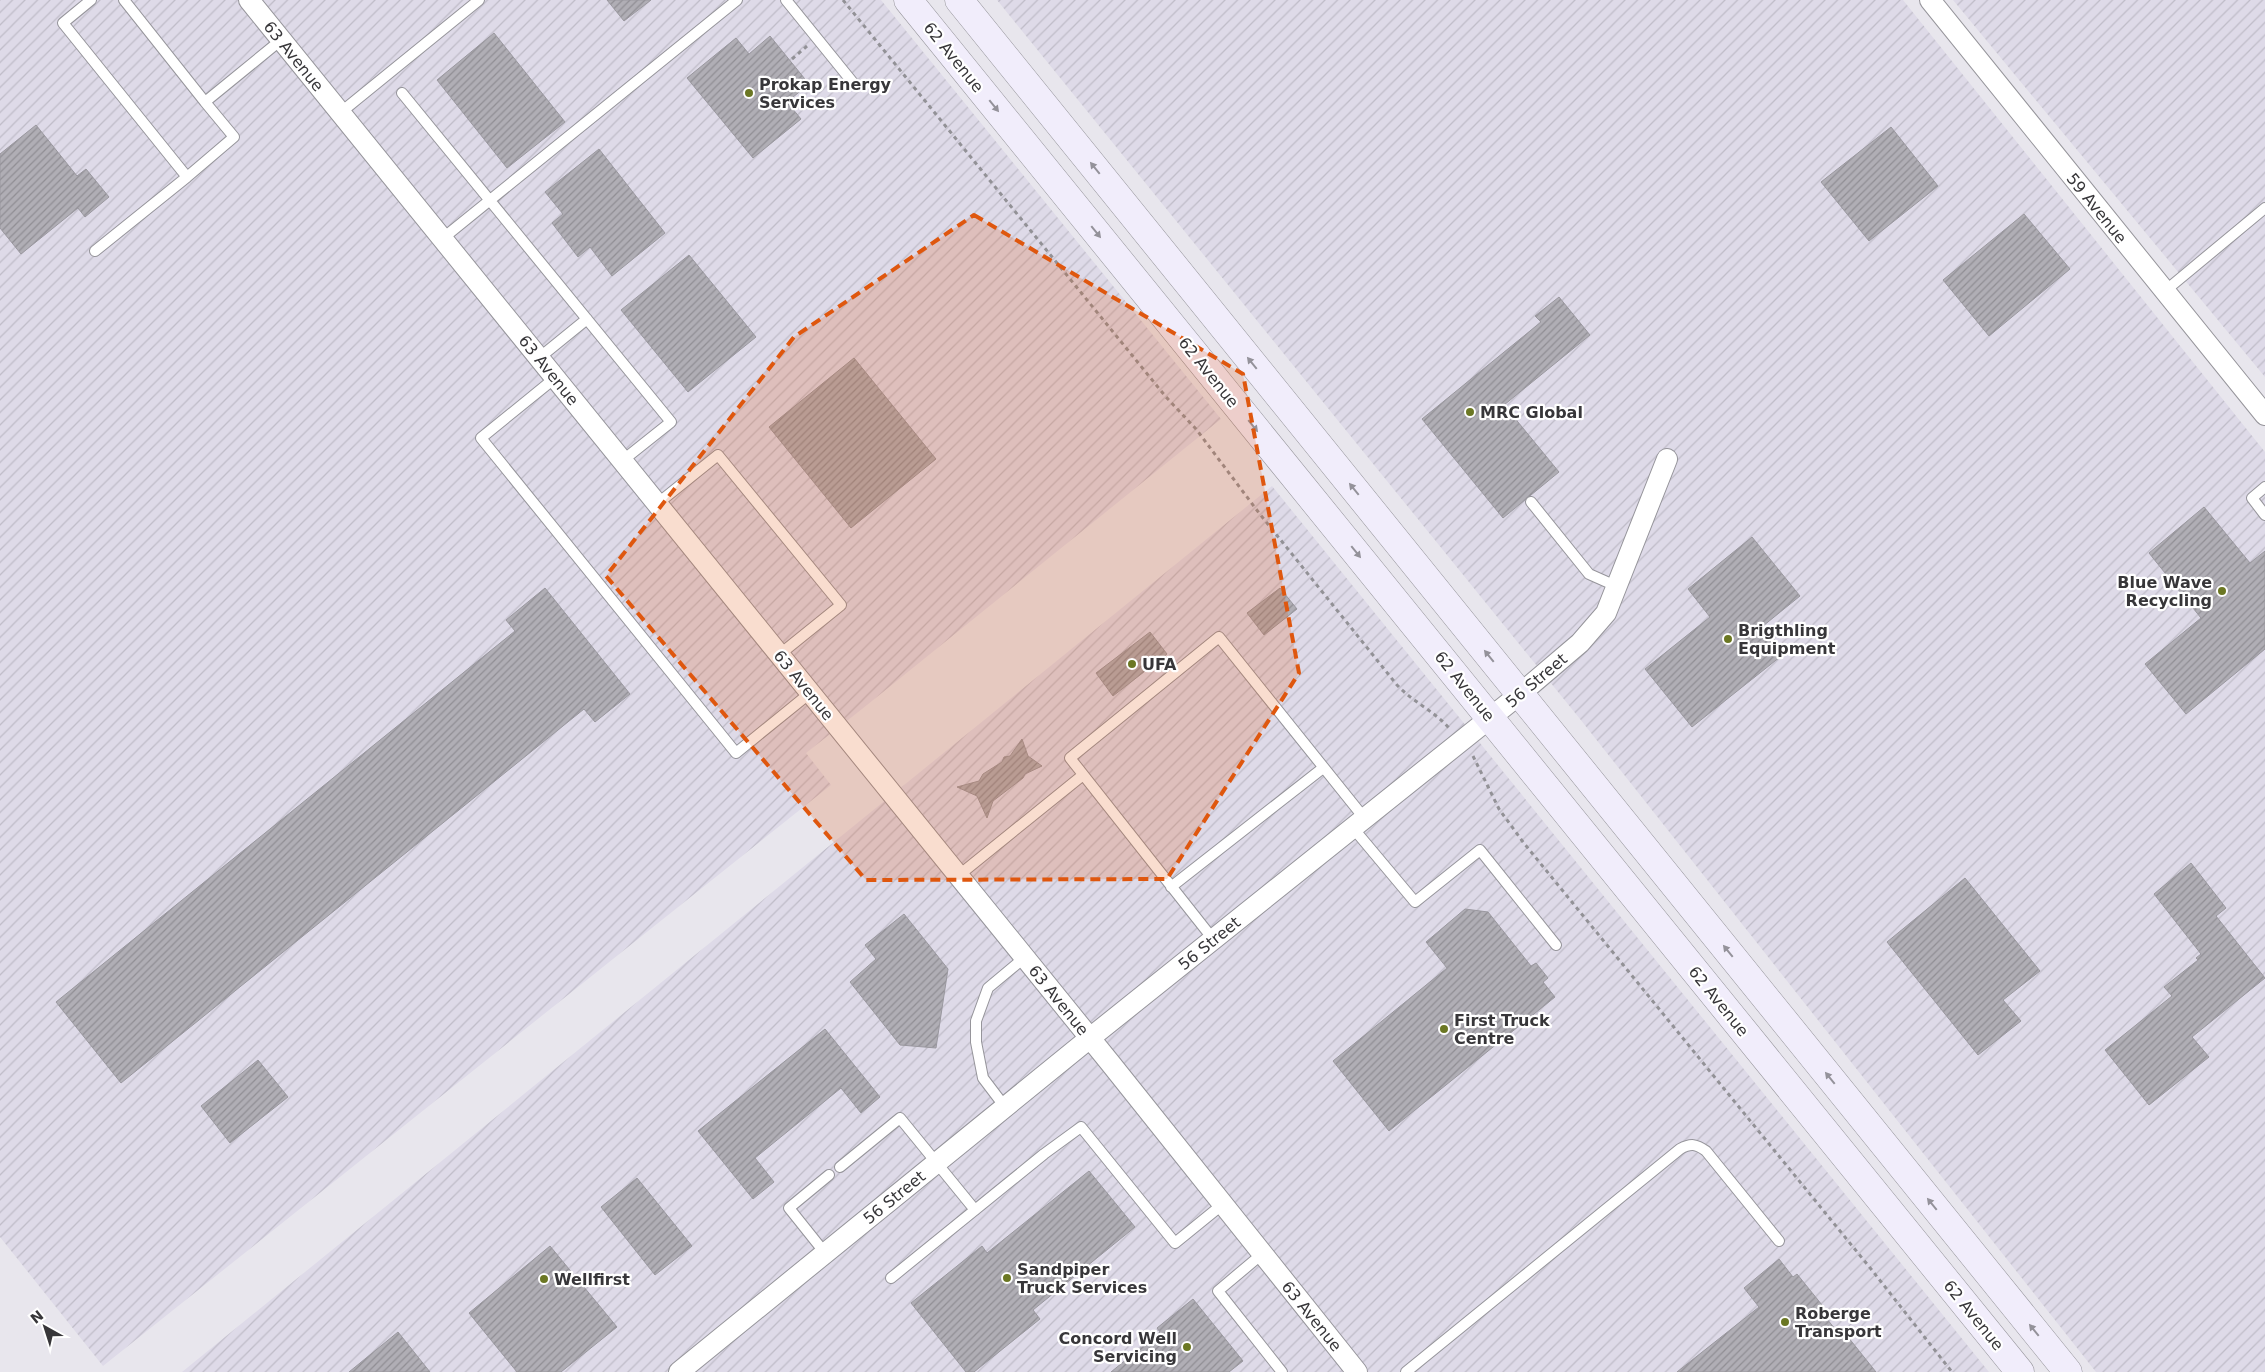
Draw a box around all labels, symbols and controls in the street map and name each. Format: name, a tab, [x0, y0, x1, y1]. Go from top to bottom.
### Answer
street label: 63 Avenue	[260, 17, 328, 95]
street label: 62 Avenue	[920, 18, 988, 96]
place label: Prokap Energy Services	[759, 75, 892, 112]
marker: Prokap Energy Services	[743, 87, 755, 99]
one-way arrow	[988, 99, 999, 112]
one-way arrow	[1090, 162, 1101, 175]
street label: 59 Avenue	[2063, 169, 2131, 247]
one-way arrow	[1091, 225, 1102, 238]
street label: 63 Avenue	[515, 331, 583, 409]
street label: 62 Avenue	[1175, 333, 1243, 411]
one-way arrow	[1247, 357, 1258, 370]
place label: MRC Global	[1480, 403, 1583, 422]
marker: MRC Global	[1464, 406, 1476, 418]
one-way arrow	[1248, 420, 1259, 433]
one-way arrow	[1349, 483, 1360, 496]
one-way arrow	[1351, 546, 1362, 559]
place label: Blue Wave Recycling	[2117, 573, 2212, 610]
marker: Blue Wave Recycling	[2216, 585, 2228, 597]
place label: Brigthling Equipment	[1738, 621, 1836, 658]
marker: Brigthling Equipment	[1722, 633, 1734, 645]
street label: 63 Avenue	[770, 646, 838, 724]
street label: 62 Avenue	[1431, 647, 1499, 725]
street label: 56 Street	[1502, 649, 1571, 711]
one-way arrow	[1484, 650, 1495, 663]
place label: UFA	[1142, 655, 1177, 674]
marker: UFA	[1126, 658, 1138, 670]
street label: 56 Street	[1175, 913, 1244, 974]
one-way arrow	[1722, 945, 1733, 958]
street label: 63 Avenue	[1025, 961, 1093, 1039]
street label: 62 Avenue	[1685, 962, 1753, 1040]
place label: First Truck Centre	[1454, 1011, 1550, 1048]
marker: First Truck Centre	[1438, 1023, 1450, 1035]
one-way arrow	[1825, 1072, 1836, 1085]
street label: 56 Street	[860, 1167, 929, 1228]
one-way arrow	[1927, 1198, 1938, 1211]
place label: Sandpiper Truck Services	[1017, 1260, 1147, 1297]
place label: Wellfirst	[554, 1270, 630, 1289]
marker: Sandpiper Truck Services	[1001, 1272, 1013, 1284]
marker: Wellfirst	[538, 1273, 550, 1285]
street label: 62 Avenue	[1940, 1276, 2008, 1354]
street label: 63 Avenue	[1278, 1277, 1346, 1355]
north arrow	[20, 1302, 70, 1352]
place label: Roberge Transport	[1795, 1304, 1882, 1341]
text: N	[27, 1307, 46, 1327]
marker: Roberge Transport	[1779, 1316, 1791, 1328]
one-way arrow	[2029, 1324, 2040, 1337]
place label: Concord Well Servicing	[1059, 1329, 1177, 1366]
marker: Concord Well Servicing	[1181, 1341, 1193, 1353]

